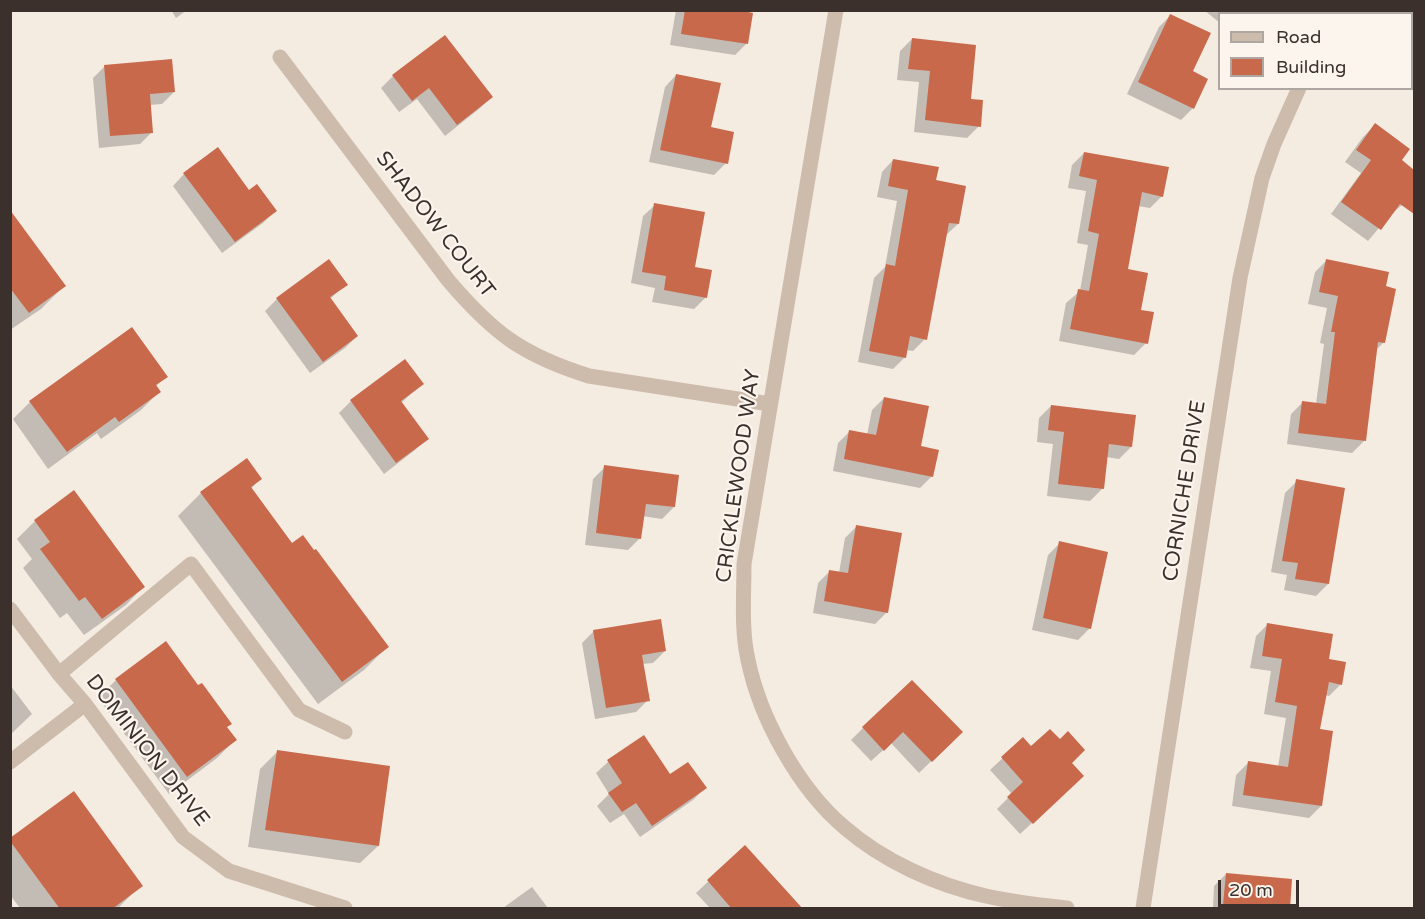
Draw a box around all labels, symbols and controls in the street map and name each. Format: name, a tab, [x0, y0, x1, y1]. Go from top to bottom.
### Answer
legend	[1218, 12, 1413, 90]
text: Road	[1276, 26, 1321, 48]
text: Building	[1276, 56, 1346, 78]
street label: SHADOW COURT	[370, 147, 500, 303]
street label: CRICKLEWOOD WAY	[712, 368, 766, 584]
street label: CORNICHE DRIVE	[1158, 399, 1212, 583]
street label: DOMINION DRIVE	[80, 670, 214, 832]
scale bar	[1221, 868, 1302, 906]
text: 20 m	[1229, 879, 1273, 901]

